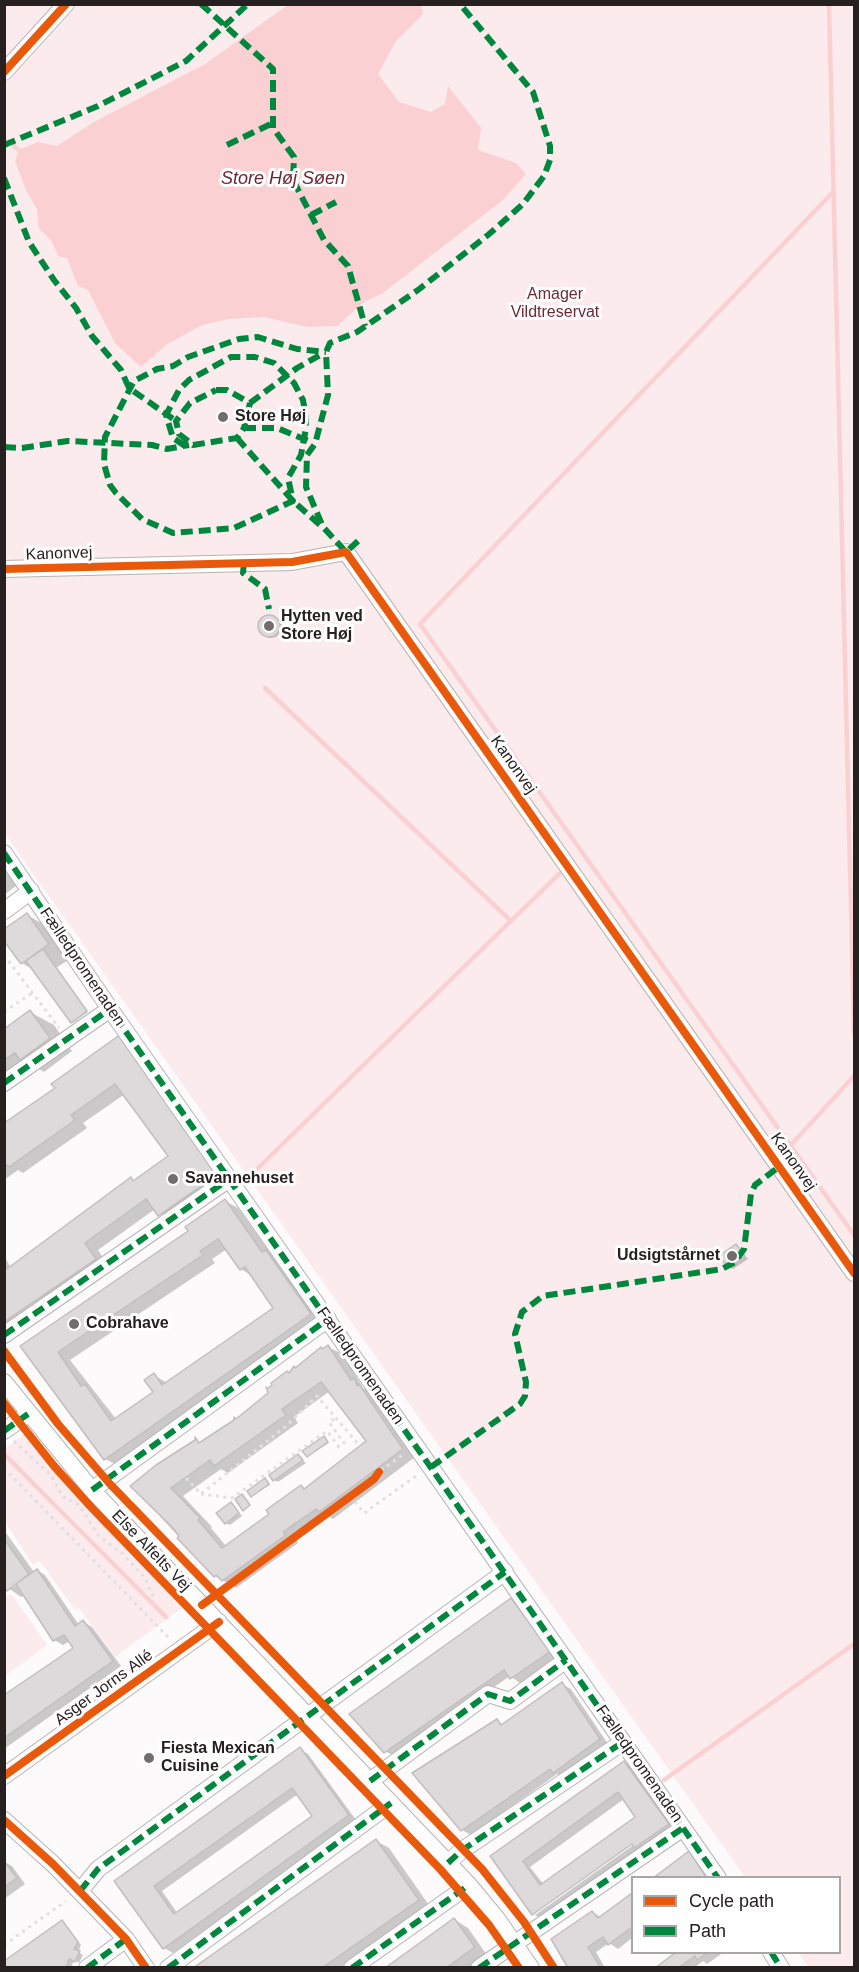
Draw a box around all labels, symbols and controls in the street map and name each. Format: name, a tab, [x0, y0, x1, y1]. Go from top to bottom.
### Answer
water label: Store Høj Søen	[221, 168, 345, 190]
park label: Amager Vildtreservat	[511, 285, 599, 323]
place label: Store Høj	[235, 407, 306, 427]
marker: Store Høj	[216, 410, 230, 424]
street label: Kanonvej	[25, 543, 93, 565]
place label: Hytten ved Store Høj	[281, 607, 363, 645]
marker: Hytten ved Store Høj	[262, 619, 276, 633]
street label: Kanonvej	[486, 732, 540, 798]
street label: Fælledpromenaden	[35, 904, 129, 1030]
street label: Kanonvej	[766, 1129, 820, 1195]
place label: Savannehuset	[185, 1169, 293, 1189]
marker: Savannehuset	[166, 1172, 180, 1186]
place label: Udsigtstårnet	[617, 1246, 720, 1266]
marker: Udsigtstårnet	[725, 1249, 739, 1263]
street label: Fælledpromenaden	[312, 1304, 408, 1428]
place label: Cobrahave	[86, 1314, 169, 1334]
marker: Cobrahave	[67, 1317, 81, 1331]
street label: Else Alfelts Vej	[107, 1506, 195, 1596]
street label: Asger Jorns Allé	[51, 1646, 157, 1730]
street label: Fælledpromenaden	[591, 1702, 687, 1826]
place label: Fiesta Mexican Cuisine	[161, 1739, 275, 1777]
marker: Fiesta Mexican Cuisine	[142, 1751, 156, 1765]
legend	[631, 1876, 841, 1954]
text: Cycle path	[689, 1891, 774, 1911]
text: Path	[689, 1921, 726, 1941]

